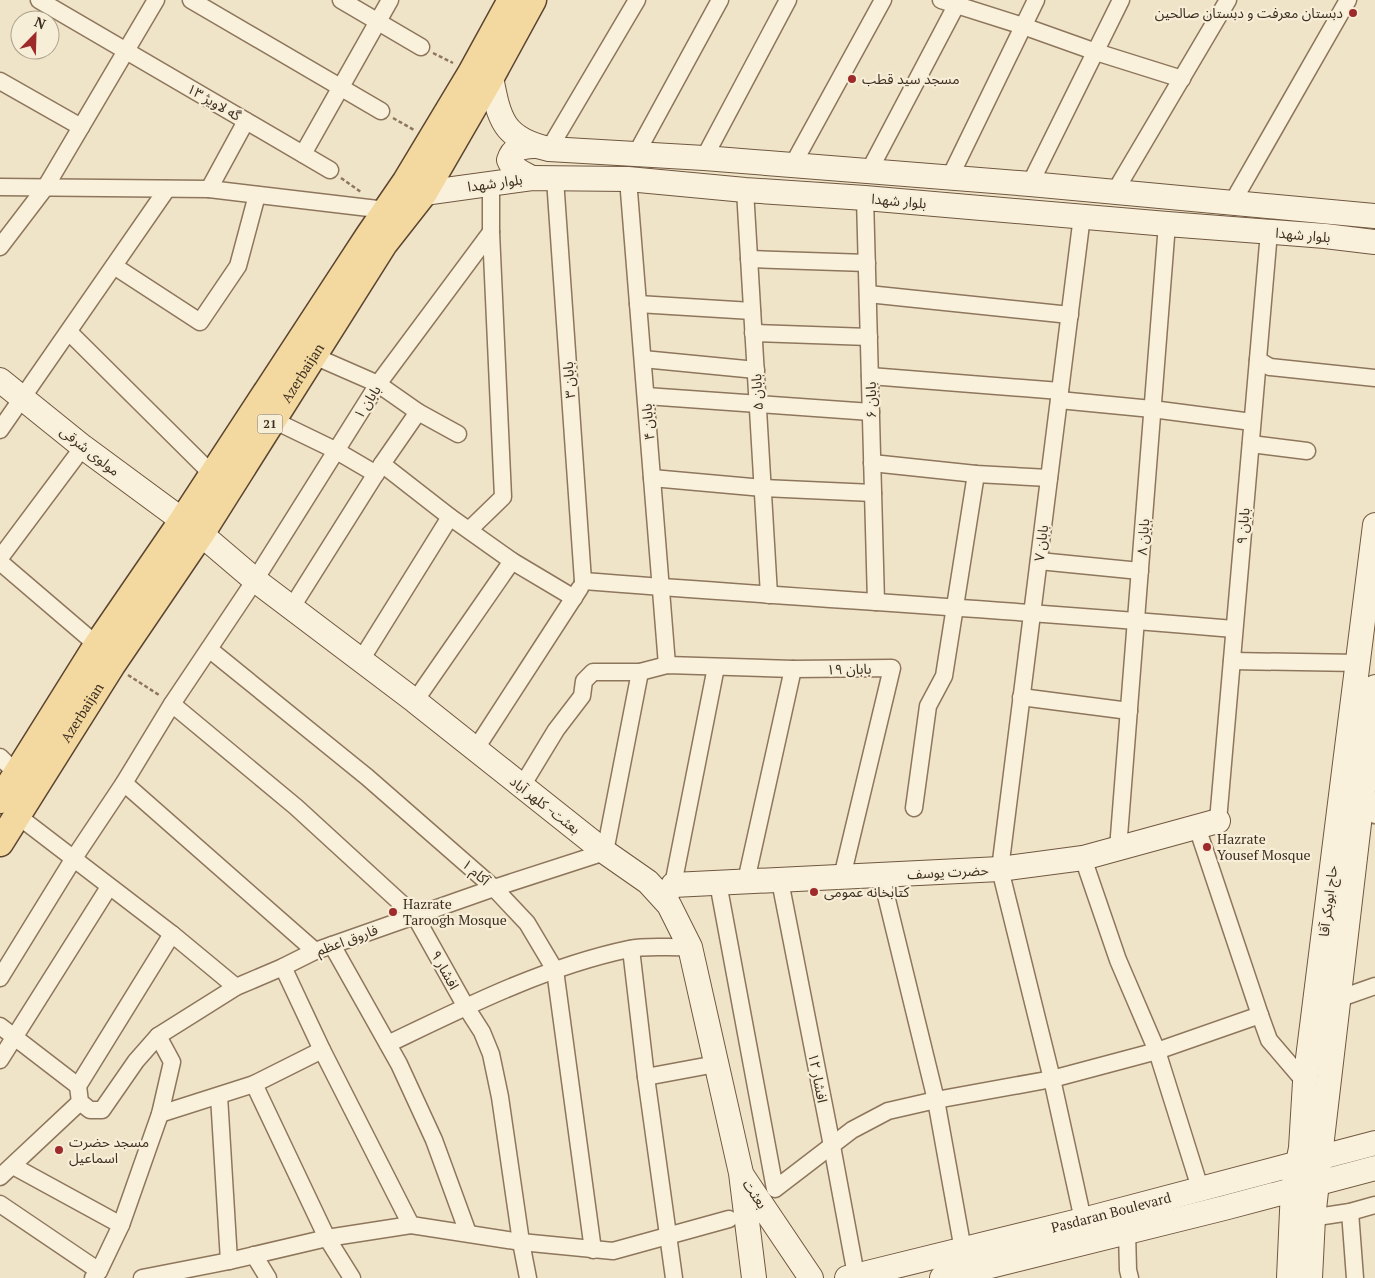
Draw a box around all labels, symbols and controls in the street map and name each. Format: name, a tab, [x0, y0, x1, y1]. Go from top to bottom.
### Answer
place label: دبستان معرفت و دبستان صالحین	[1155, 3, 1343, 22]
marker: دبستان معرفت و دبستان صالحین	[1347, 7, 1359, 19]
north arrow	[10, 10, 60, 60]
text: N	[32, 12, 49, 34]
place label: مسجد سید قطب	[862, 69, 960, 88]
marker: مسجد سید قطب	[846, 73, 858, 85]
street label: گه لاویژ ۱۳	[184, 78, 245, 125]
street label: بلوار شهدا	[466, 169, 524, 196]
street label: بلوار شهدا	[871, 189, 928, 212]
street label: بلوار شهدا	[1275, 223, 1332, 246]
street label: Azerbaijan	[276, 339, 328, 406]
street label: بابان ۳	[558, 361, 579, 399]
street label: بابان ۵	[746, 373, 767, 411]
street label: بابان ۱	[349, 381, 385, 422]
street label: بابان ۶	[861, 381, 880, 419]
street label: بابان ۴	[636, 403, 659, 441]
road number: 21	[258, 414, 282, 434]
street label: مولوی شرقی	[57, 421, 124, 480]
street label: بابان ۹	[1231, 507, 1254, 545]
street label: بابان ۸	[1132, 518, 1153, 556]
street label: بابان ۷	[1029, 523, 1052, 562]
street label: بابان ۱۹	[826, 659, 872, 678]
street label: Azerbaijan	[56, 678, 108, 746]
street label: بعثت- کلهر آباد	[506, 771, 585, 838]
place label: Hazrate Yousef Mosque	[1217, 829, 1311, 864]
marker: Hazrate Yousef Mosque	[1201, 841, 1213, 853]
street label: آکام ۱	[457, 854, 495, 891]
street label: حضرت یوسف	[907, 860, 989, 883]
street label: حاج ابوبکر آقا	[1314, 864, 1343, 938]
place label: کتابخانه عمومی	[824, 882, 909, 901]
marker: کتابخانه عمومی	[808, 886, 820, 898]
place label: Hazrate Taroogh Mosque	[403, 894, 507, 929]
marker: Hazrate Taroogh Mosque	[387, 906, 399, 918]
street label: فاروق اعظم	[313, 920, 381, 961]
street label: افشار ۹	[427, 947, 464, 993]
street label: افشار ۱۲	[804, 1051, 833, 1104]
place label: مسجد حضرت اسماعیل	[69, 1132, 149, 1167]
marker: مسجد حضرت اسماعیل	[53, 1144, 65, 1156]
street label: بعثت	[739, 1175, 772, 1212]
street label: Pasdaran Boulevard	[1049, 1187, 1173, 1237]

